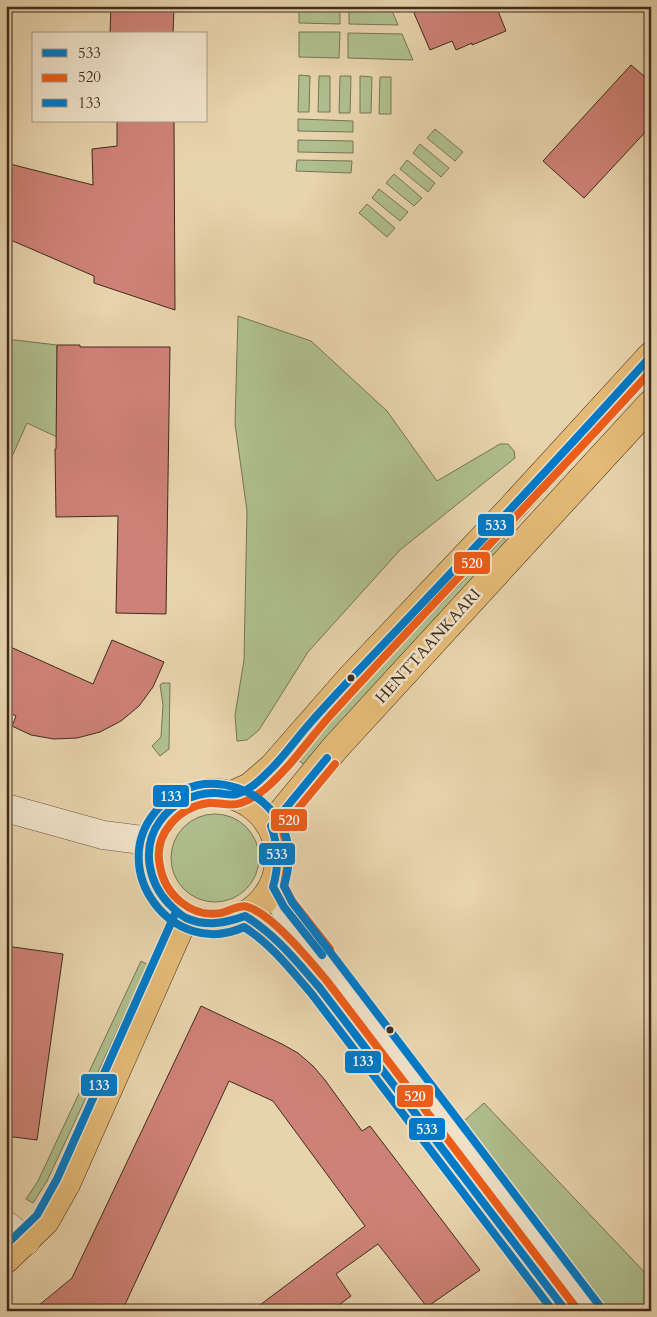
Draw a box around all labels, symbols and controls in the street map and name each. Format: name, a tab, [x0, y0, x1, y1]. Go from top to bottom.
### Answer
legend	[32, 32, 208, 122]
text: 533	[78, 43, 101, 63]
text: 520	[78, 67, 101, 87]
text: 133	[78, 93, 101, 113]
line badge: 533	[477, 513, 515, 537]
text: 533	[485, 516, 507, 535]
line badge: 520	[453, 551, 491, 575]
text: 520	[461, 554, 483, 573]
street label: HENTTAANKAARI	[370, 584, 486, 708]
unlabelled marker	[346, 673, 356, 683]
line badge: 133	[152, 784, 190, 808]
text: 133	[160, 787, 182, 806]
line badge: 520	[270, 808, 308, 832]
text: 520	[278, 811, 300, 830]
line badge: 533	[258, 842, 296, 866]
text: 533	[266, 845, 288, 864]
unlabelled marker	[385, 1025, 395, 1035]
line badge: 133	[344, 1050, 382, 1074]
text: 133	[352, 1052, 374, 1071]
line badge: 133	[80, 1073, 118, 1097]
text: 133	[88, 1076, 110, 1095]
line badge: 520	[396, 1084, 434, 1108]
text: 520	[404, 1087, 426, 1106]
line badge: 533	[408, 1117, 446, 1141]
text: 533	[416, 1120, 438, 1139]

